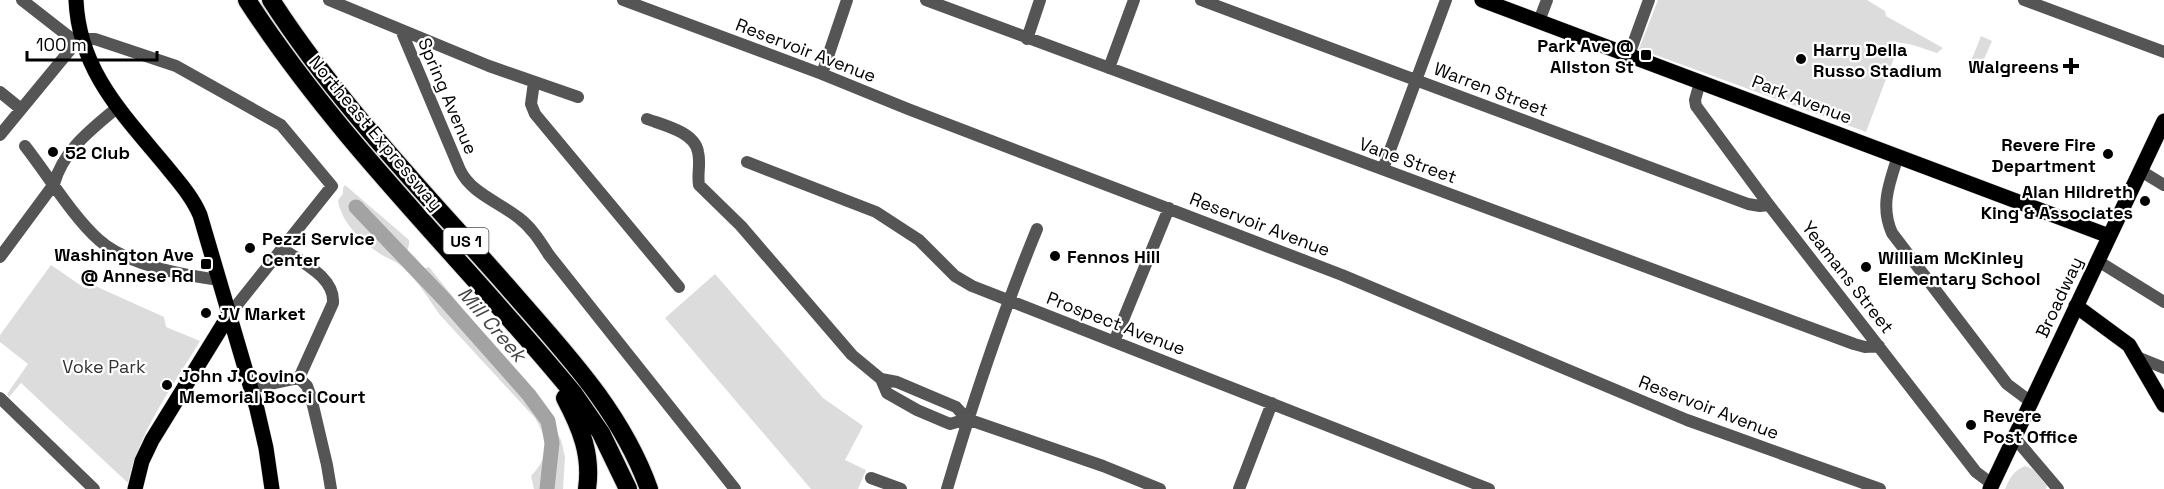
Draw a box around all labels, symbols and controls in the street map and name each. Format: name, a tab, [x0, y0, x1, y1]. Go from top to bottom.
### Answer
street label: Reservoir Avenue	[733, 13, 879, 87]
scale bar	[27, 24, 158, 62]
text: 100 m	[36, 33, 87, 56]
street label: Spring Avenue	[413, 34, 483, 158]
place label: Park Ave @ Allston St	[1537, 34, 1634, 78]
place label: Harry Della Russo Stadium	[1813, 38, 1942, 82]
marker: Park Ave @ Allston St	[1639, 48, 1653, 62]
street label: Northeast Expressway	[304, 51, 448, 215]
marker: Harry Della Russo Stadium	[1794, 52, 1808, 66]
place label: Walgreens	[1968, 55, 2059, 78]
street label: Warren Street	[1431, 57, 1551, 121]
marker: Walgreens	[2064, 59, 2078, 73]
street label: Park Avenue	[1749, 69, 1855, 129]
street label: Vane Street	[1356, 132, 1460, 188]
place label: Revere Fire Department	[1992, 133, 2096, 177]
place label: 52 Club	[65, 141, 130, 164]
marker: 52 Club	[46, 145, 60, 159]
marker: Revere Fire Department	[2101, 147, 2115, 161]
place label: Alan Hildreth King & Associates	[1981, 180, 2133, 224]
street label: Reservoir Avenue	[1187, 187, 1333, 261]
marker: Alan Hildreth King & Associates	[2138, 194, 2152, 208]
street label: Yeamans Street	[1797, 216, 1899, 338]
place label: Pezzi Service Center	[262, 227, 375, 271]
road number: US 1	[444, 228, 488, 254]
marker: Pezzi Service Center	[243, 241, 257, 255]
place label: Washington Ave @ Annese Rd	[54, 243, 194, 287]
place label: Fennos Hill	[1067, 245, 1160, 268]
place label: William McKinley Elementary School	[1878, 246, 2041, 290]
marker: Fennos Hill	[1048, 249, 1062, 263]
street label: Broadway	[2030, 253, 2088, 341]
marker: Washington Ave @ Annese Rd	[199, 257, 213, 271]
marker: William McKinley Elementary School	[1859, 260, 1873, 274]
water label: Mill Creek	[452, 281, 533, 369]
street label: Prospect Avenue	[1043, 286, 1189, 360]
place label: JV Market	[218, 302, 306, 325]
marker: JV Market	[199, 306, 213, 320]
park label: Voke Park	[62, 355, 146, 378]
place label: John J. Covino Memorial Bocci Court	[179, 364, 366, 408]
street label: Reservoir Avenue	[1636, 370, 1782, 444]
marker: John J. Covino Memorial Bocci Court	[160, 378, 174, 392]
place label: Revere Post Office	[1983, 404, 2078, 448]
marker: Revere Post Office	[1964, 418, 1978, 432]

